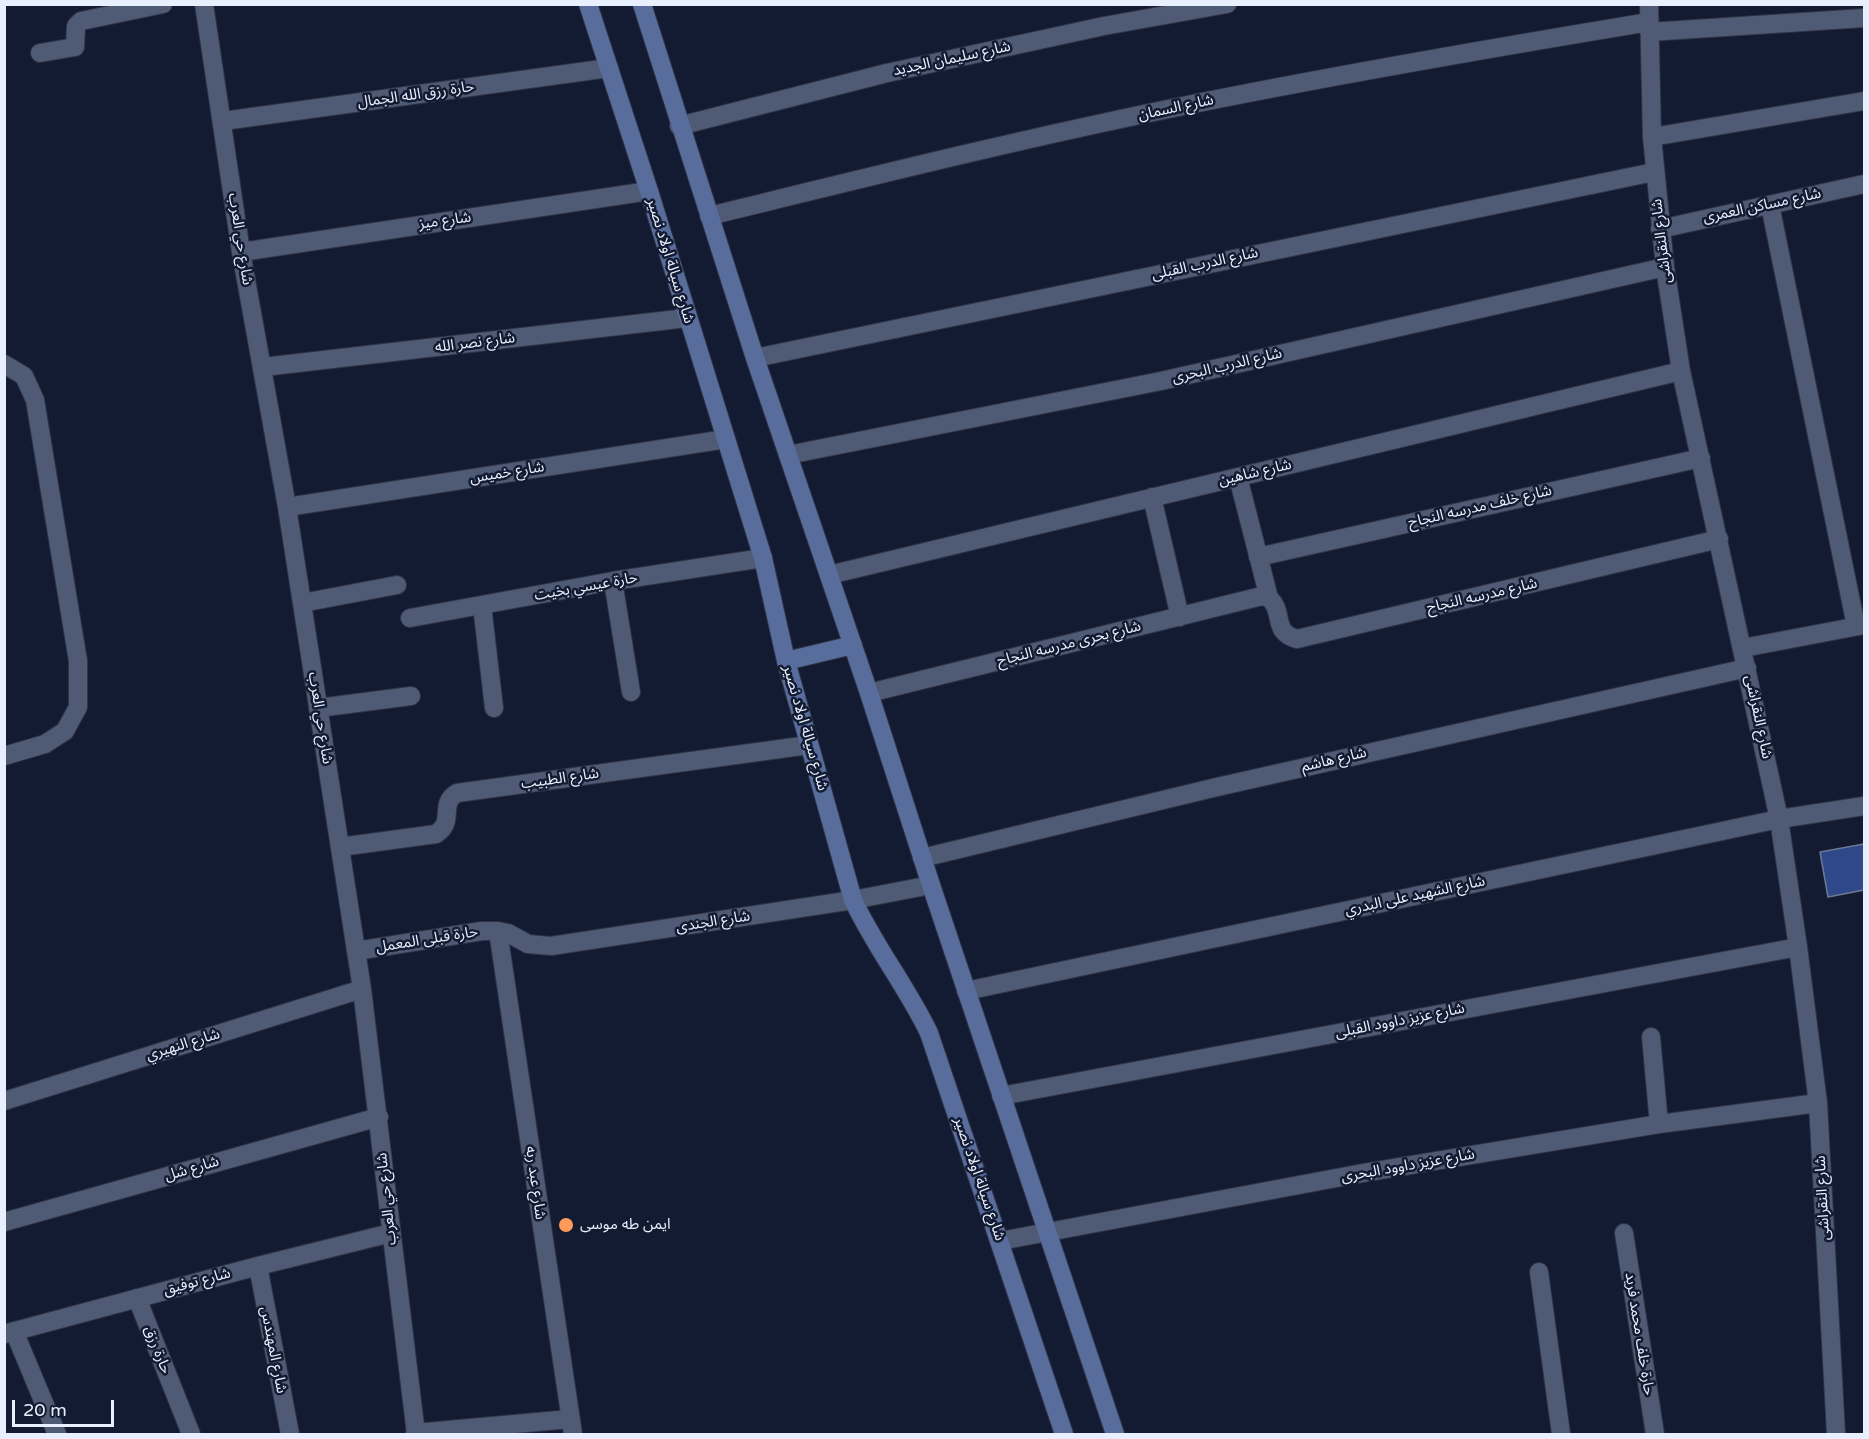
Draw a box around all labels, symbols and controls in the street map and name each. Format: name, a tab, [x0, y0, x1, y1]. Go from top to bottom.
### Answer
street label: شارع سليمان الجديد	[892, 38, 1012, 80]
street label: حارة رزق الله الجمال	[356, 78, 476, 112]
street label: شارع السمان	[1137, 91, 1215, 125]
street label: شارع مساكن العمرى	[1701, 185, 1823, 227]
street label: شارع حي العرب	[224, 192, 256, 286]
street label: شارع سيالة اولاد نصير	[642, 196, 698, 326]
street label: شارع النقراشى	[1648, 198, 1676, 284]
street label: شارع ميز	[418, 208, 472, 234]
street label: شارع الدرب القبلى	[1150, 244, 1260, 284]
street label: شارع نصر الله	[434, 329, 516, 357]
street label: شارع الدرب البحرى	[1170, 345, 1284, 387]
street label: شارع شاهين	[1217, 456, 1293, 490]
street label: شارع خميس	[468, 458, 546, 488]
street label: شارع خلف مدرسه النجاح	[1406, 482, 1554, 532]
street label: حارة عيسي بخيت	[533, 569, 639, 605]
street label: شارع مدرسه النجاح	[1425, 575, 1539, 617]
street label: شارع بحرى مدرسه النجاح	[995, 617, 1143, 671]
street label: شارع سيالة اولاد نصير	[778, 663, 832, 793]
street label: شارع حي العرب	[304, 671, 336, 765]
street label: شارع النقراشى	[1740, 674, 1776, 760]
street label: شارع هاشم	[1300, 744, 1368, 776]
street label: شارع الطبيب	[520, 765, 600, 793]
street label: شارع الشهيد على البدري	[1343, 872, 1487, 920]
street label: شارع الجندى	[675, 907, 751, 937]
street label: حارة قبلى المعمل	[375, 923, 479, 957]
street label: شارع عزيز داوود القبلى	[1334, 1000, 1466, 1042]
street label: شارع النهيري	[144, 1025, 222, 1065]
street label: شارع سيالة اولاد نصير	[949, 1115, 1009, 1243]
street label: شارع عبد ربه	[521, 1145, 549, 1221]
street label: شارع عزيز داوود البحرى	[1340, 1145, 1476, 1187]
street label: شارع حي العرب	[373, 1152, 401, 1246]
street label: شارع شل	[163, 1153, 221, 1185]
street label: شارع النقراشى	[1812, 1155, 1834, 1241]
marker: ايمن طه موسى	[557, 1216, 575, 1234]
place label: ايمن طه موسى	[580, 1216, 671, 1234]
street label: شارع توفيق	[161, 1264, 233, 1300]
street label: حارة خلف محمد فريد	[1620, 1271, 1658, 1397]
street label: شارع المهندس	[256, 1305, 290, 1395]
street label: حارة رزق	[139, 1323, 175, 1377]
scale bar	[15, 1388, 117, 1426]
text: 20 m	[23, 1399, 67, 1421]

